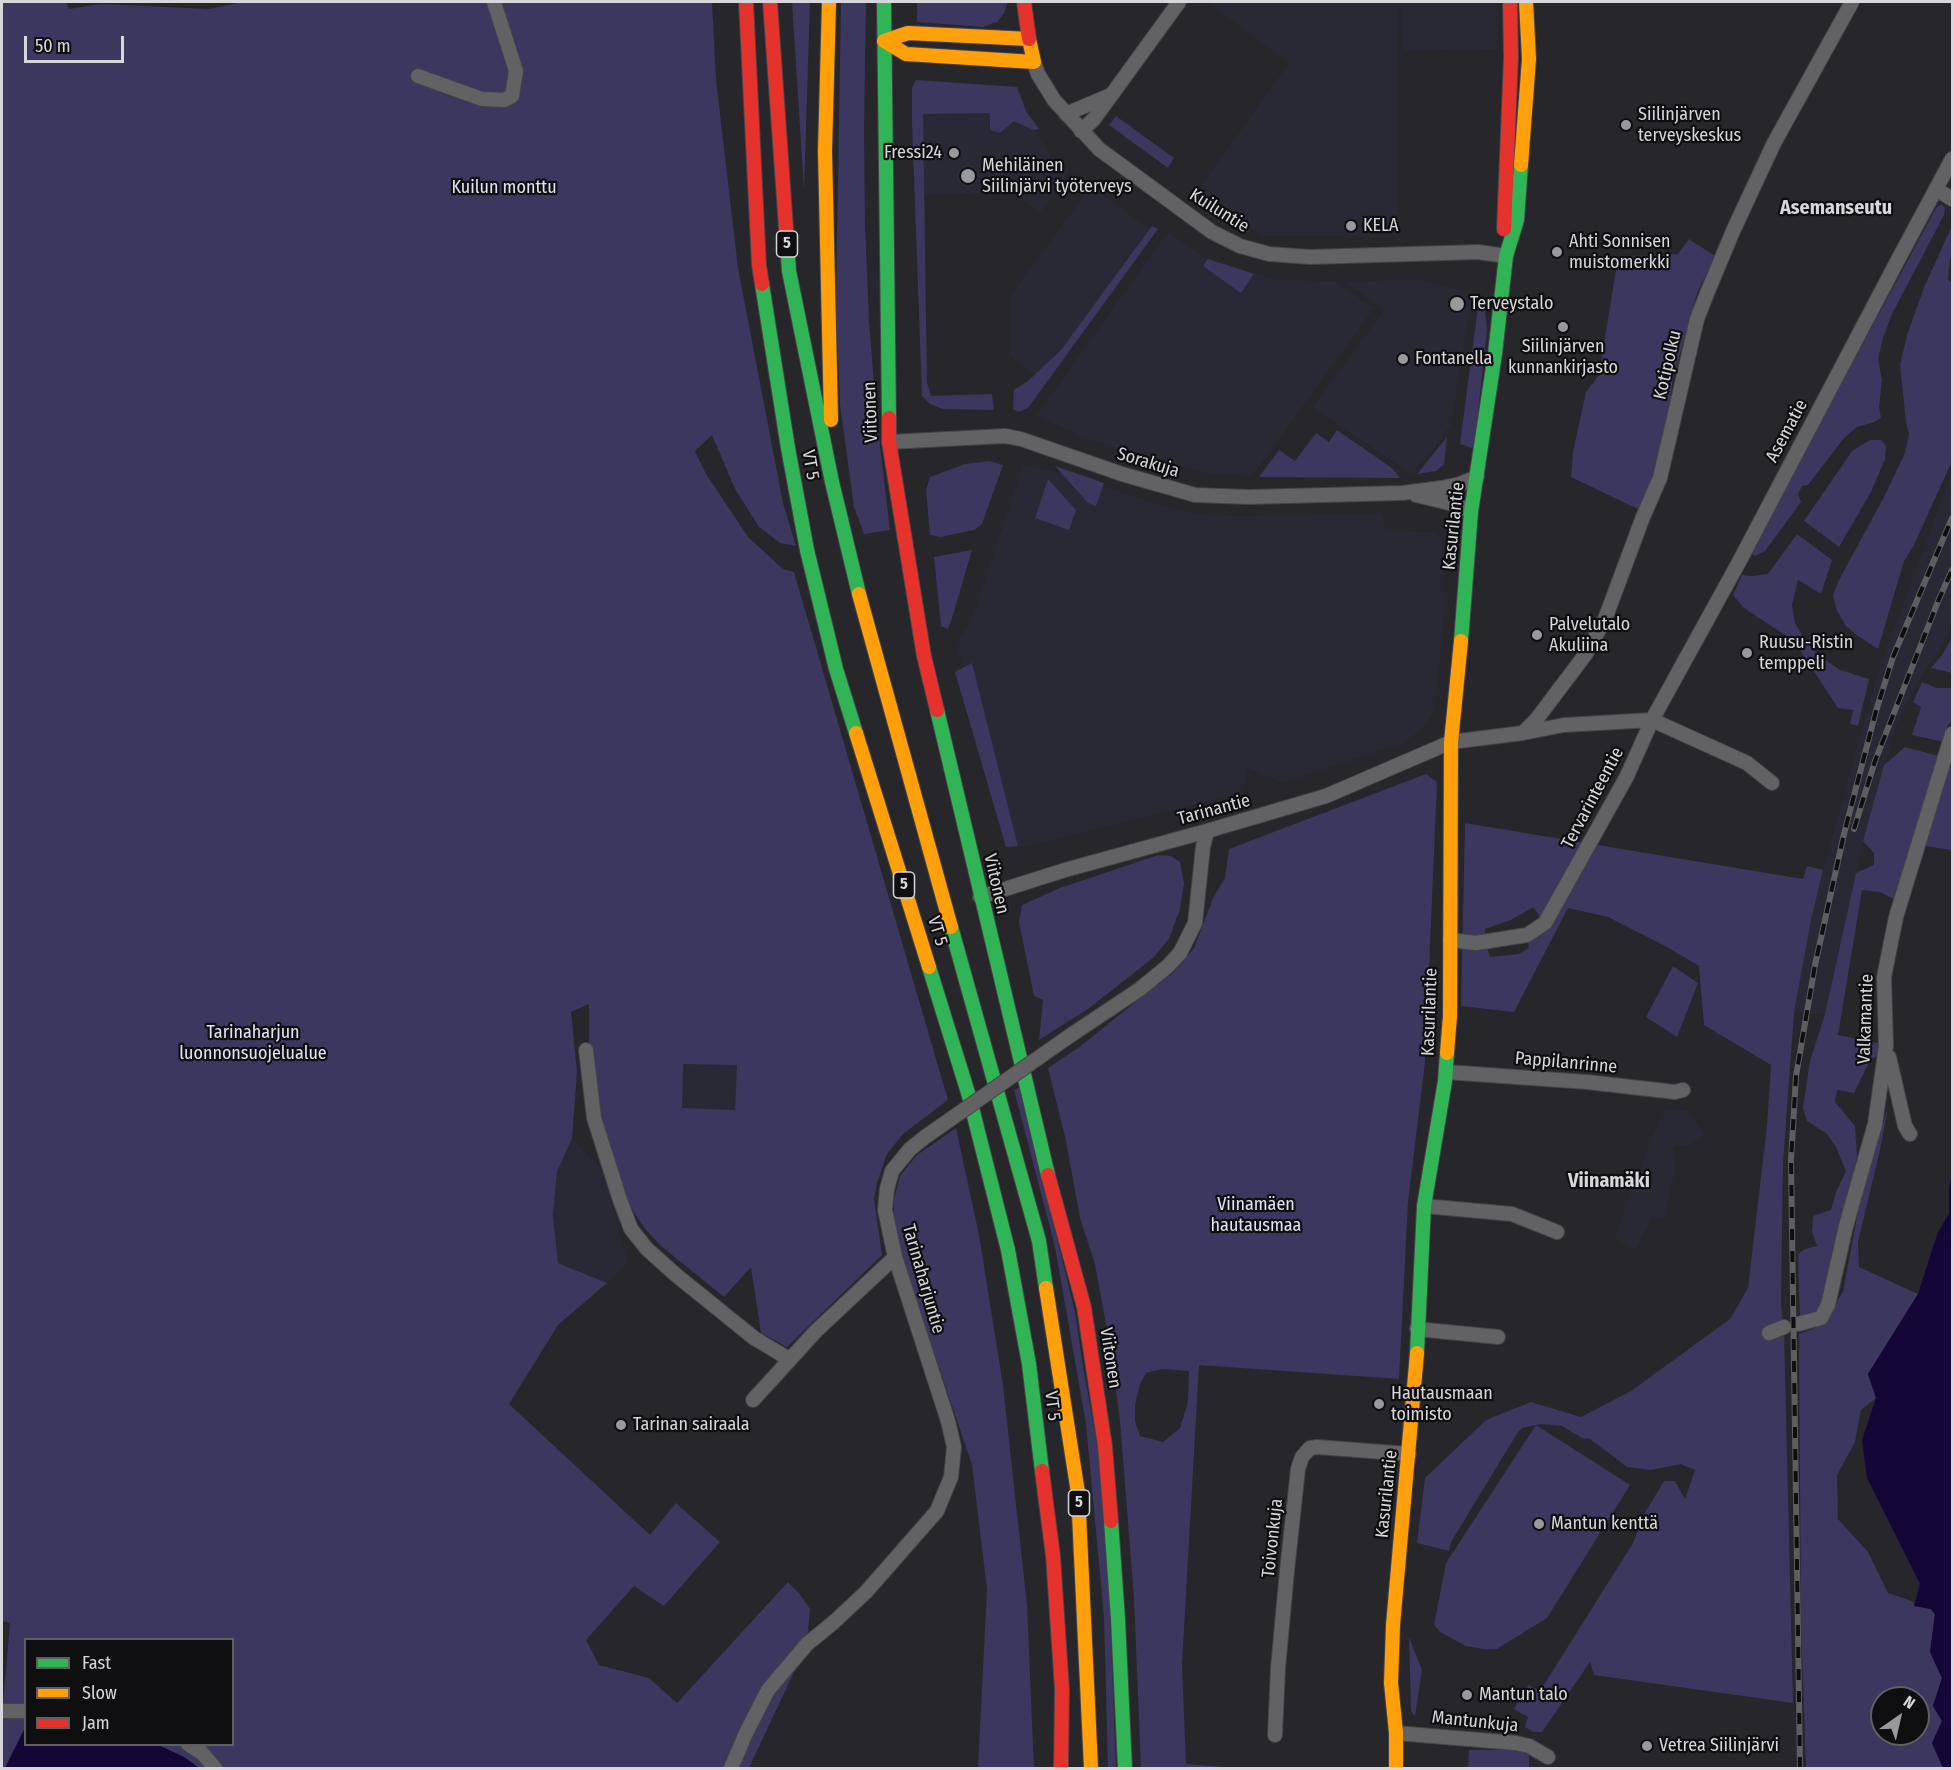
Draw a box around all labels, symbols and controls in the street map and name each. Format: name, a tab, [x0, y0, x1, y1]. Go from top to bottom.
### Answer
scale bar	[27, 24, 128, 62]
text: 50 m	[35, 35, 71, 57]
place label: Siilinjärven terveyskeskus	[1638, 104, 1741, 146]
marker: Siilinjärven terveyskeskus	[1619, 118, 1633, 132]
place label: Fressi24	[884, 142, 942, 164]
marker: Fressi24	[947, 146, 961, 160]
place label: Mehiläinen Siilinjärvi työterveys	[982, 155, 1132, 198]
marker: Mehiläinen Siilinjärvi työterveys	[959, 167, 977, 185]
park label: Kuilun monttu	[451, 177, 557, 199]
street label: Kuiluntie	[1185, 184, 1253, 238]
district label: Asemanseutu	[1780, 196, 1892, 220]
place label: KELA	[1363, 215, 1398, 237]
marker: KELA	[1344, 219, 1358, 233]
road number: 5	[776, 231, 798, 257]
place label: Ahti Sonnisen muistomerkki	[1569, 231, 1671, 274]
marker: Ahti Sonnisen muistomerkki	[1550, 245, 1564, 259]
place label: Terveystalo	[1470, 293, 1553, 315]
marker: Terveystalo	[1448, 295, 1466, 313]
marker: Siilinjärven kunnankirjasto	[1556, 320, 1570, 334]
street label: Kotipolku	[1650, 328, 1686, 402]
place label: Siilinjärven kunnankirjasto	[1508, 336, 1618, 378]
place label: Fontanella	[1415, 348, 1492, 370]
marker: Fontanella	[1396, 352, 1410, 366]
street label: Viitonen	[859, 381, 883, 443]
street label: Asematie	[1761, 396, 1813, 466]
street label: Sorakuja	[1114, 443, 1182, 483]
street label: VT 5	[797, 448, 823, 482]
street label: Kasurilantie	[1439, 481, 1469, 571]
place label: Palvelutalo Akuliina	[1549, 614, 1630, 656]
marker: Palvelutalo Akuliina	[1530, 628, 1544, 642]
place label: Ruusu-Ristin temppeli	[1759, 632, 1853, 674]
marker: Ruusu-Ristin temppeli	[1740, 646, 1754, 660]
street label: Tervarinteentie	[1557, 744, 1629, 852]
street label: Tarinantie	[1175, 790, 1253, 830]
street label: Viitonen	[979, 852, 1013, 916]
road number: 5	[894, 872, 914, 898]
street label: VT 5	[922, 914, 952, 948]
street label: Kasurilantie	[1418, 968, 1442, 1056]
street label: Valkamantie	[1854, 974, 1878, 1064]
park label: Tarinaharjun luonnonsuojelualue	[179, 1022, 327, 1064]
street label: Pappilanrinne	[1514, 1048, 1618, 1078]
district label: Viinamäki	[1568, 1169, 1650, 1193]
park label: Viinamäen hautausmaa	[1211, 1194, 1301, 1236]
street label: Tarinaharjuntie	[897, 1222, 949, 1336]
street label: Viitonen	[1095, 1326, 1125, 1390]
place label: Hautausmaan toimisto	[1391, 1383, 1493, 1426]
street label: VT 5	[1039, 1390, 1065, 1422]
marker: Hautausmaan toimisto	[1372, 1397, 1386, 1411]
place label: Tarinan sairaala	[633, 1414, 750, 1436]
marker: Tarinan sairaala	[614, 1418, 628, 1432]
street label: Kasurilantie	[1372, 1449, 1402, 1539]
road number: 5	[1068, 1490, 1090, 1516]
street label: Toivonkuja	[1258, 1497, 1288, 1579]
place label: Mantun kenttä	[1551, 1513, 1658, 1535]
marker: Mantun kenttä	[1532, 1517, 1546, 1531]
legend	[24, 1638, 234, 1746]
text: Fast	[82, 1652, 111, 1674]
text: Slow	[82, 1682, 117, 1704]
place label: Mantun talo	[1479, 1684, 1568, 1706]
north arrow	[1870, 1686, 1930, 1746]
marker: Mantun talo	[1460, 1688, 1474, 1702]
text: N	[1900, 1692, 1919, 1713]
street label: Mantunkuja	[1431, 1707, 1519, 1737]
text: Jam	[82, 1712, 110, 1734]
place label: Vetrea Siilinjärvi	[1659, 1735, 1779, 1757]
marker: Vetrea Siilinjärvi	[1640, 1739, 1654, 1753]

